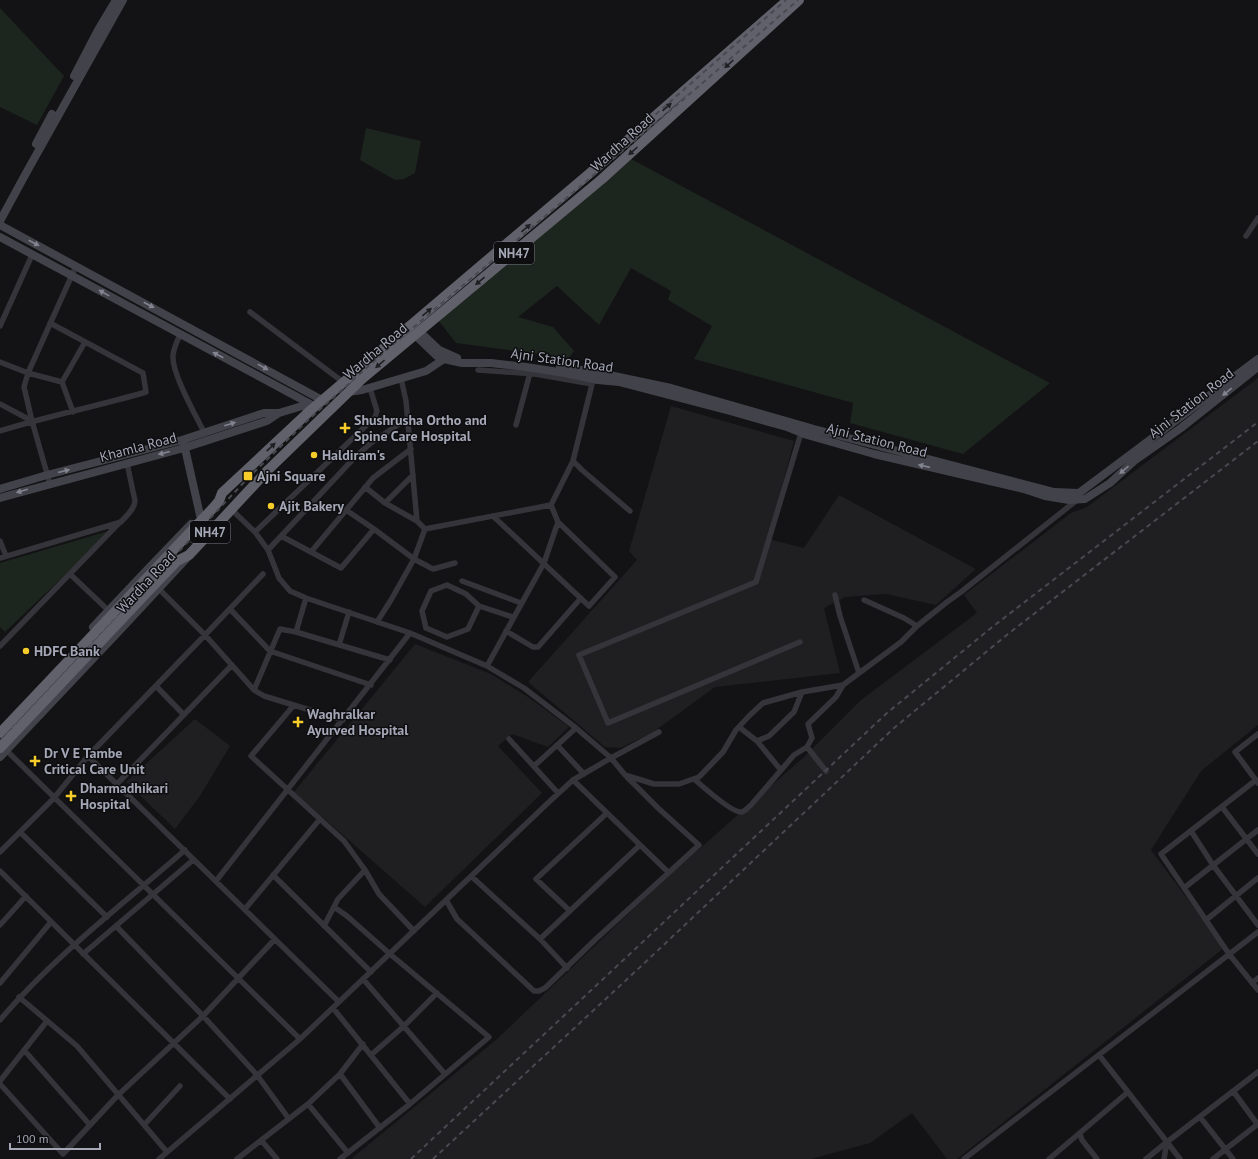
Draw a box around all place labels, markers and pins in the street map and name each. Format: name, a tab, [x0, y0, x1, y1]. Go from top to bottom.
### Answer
place label: Shushrusha Ortho and Spine Care Hospital	[354, 411, 487, 445]
marker: Shushrusha Ortho and Spine Care Hospital	[339, 422, 351, 434]
place label: Haldiram's	[322, 446, 385, 464]
marker: Haldiram's	[309, 450, 319, 460]
place label: Ajni Square	[257, 467, 326, 485]
marker: Ajni Square	[242, 470, 254, 482]
place label: Ajit Bakery	[279, 497, 344, 515]
marker: Ajit Bakery	[266, 501, 276, 511]
place label: HDFC Bank	[34, 642, 100, 660]
marker: HDFC Bank	[21, 646, 31, 656]
place label: Waghralkar Ayurved Hospital	[307, 705, 409, 739]
marker: Waghralkar Ayurved Hospital	[292, 716, 304, 728]
place label: Dr V E Tambe Critical Care Unit	[44, 744, 145, 778]
marker: Dr V E Tambe Critical Care Unit	[29, 755, 41, 767]
place label: Dharmadhikari Hospital	[80, 779, 168, 813]
marker: Dharmadhikari Hospital	[65, 790, 77, 802]

